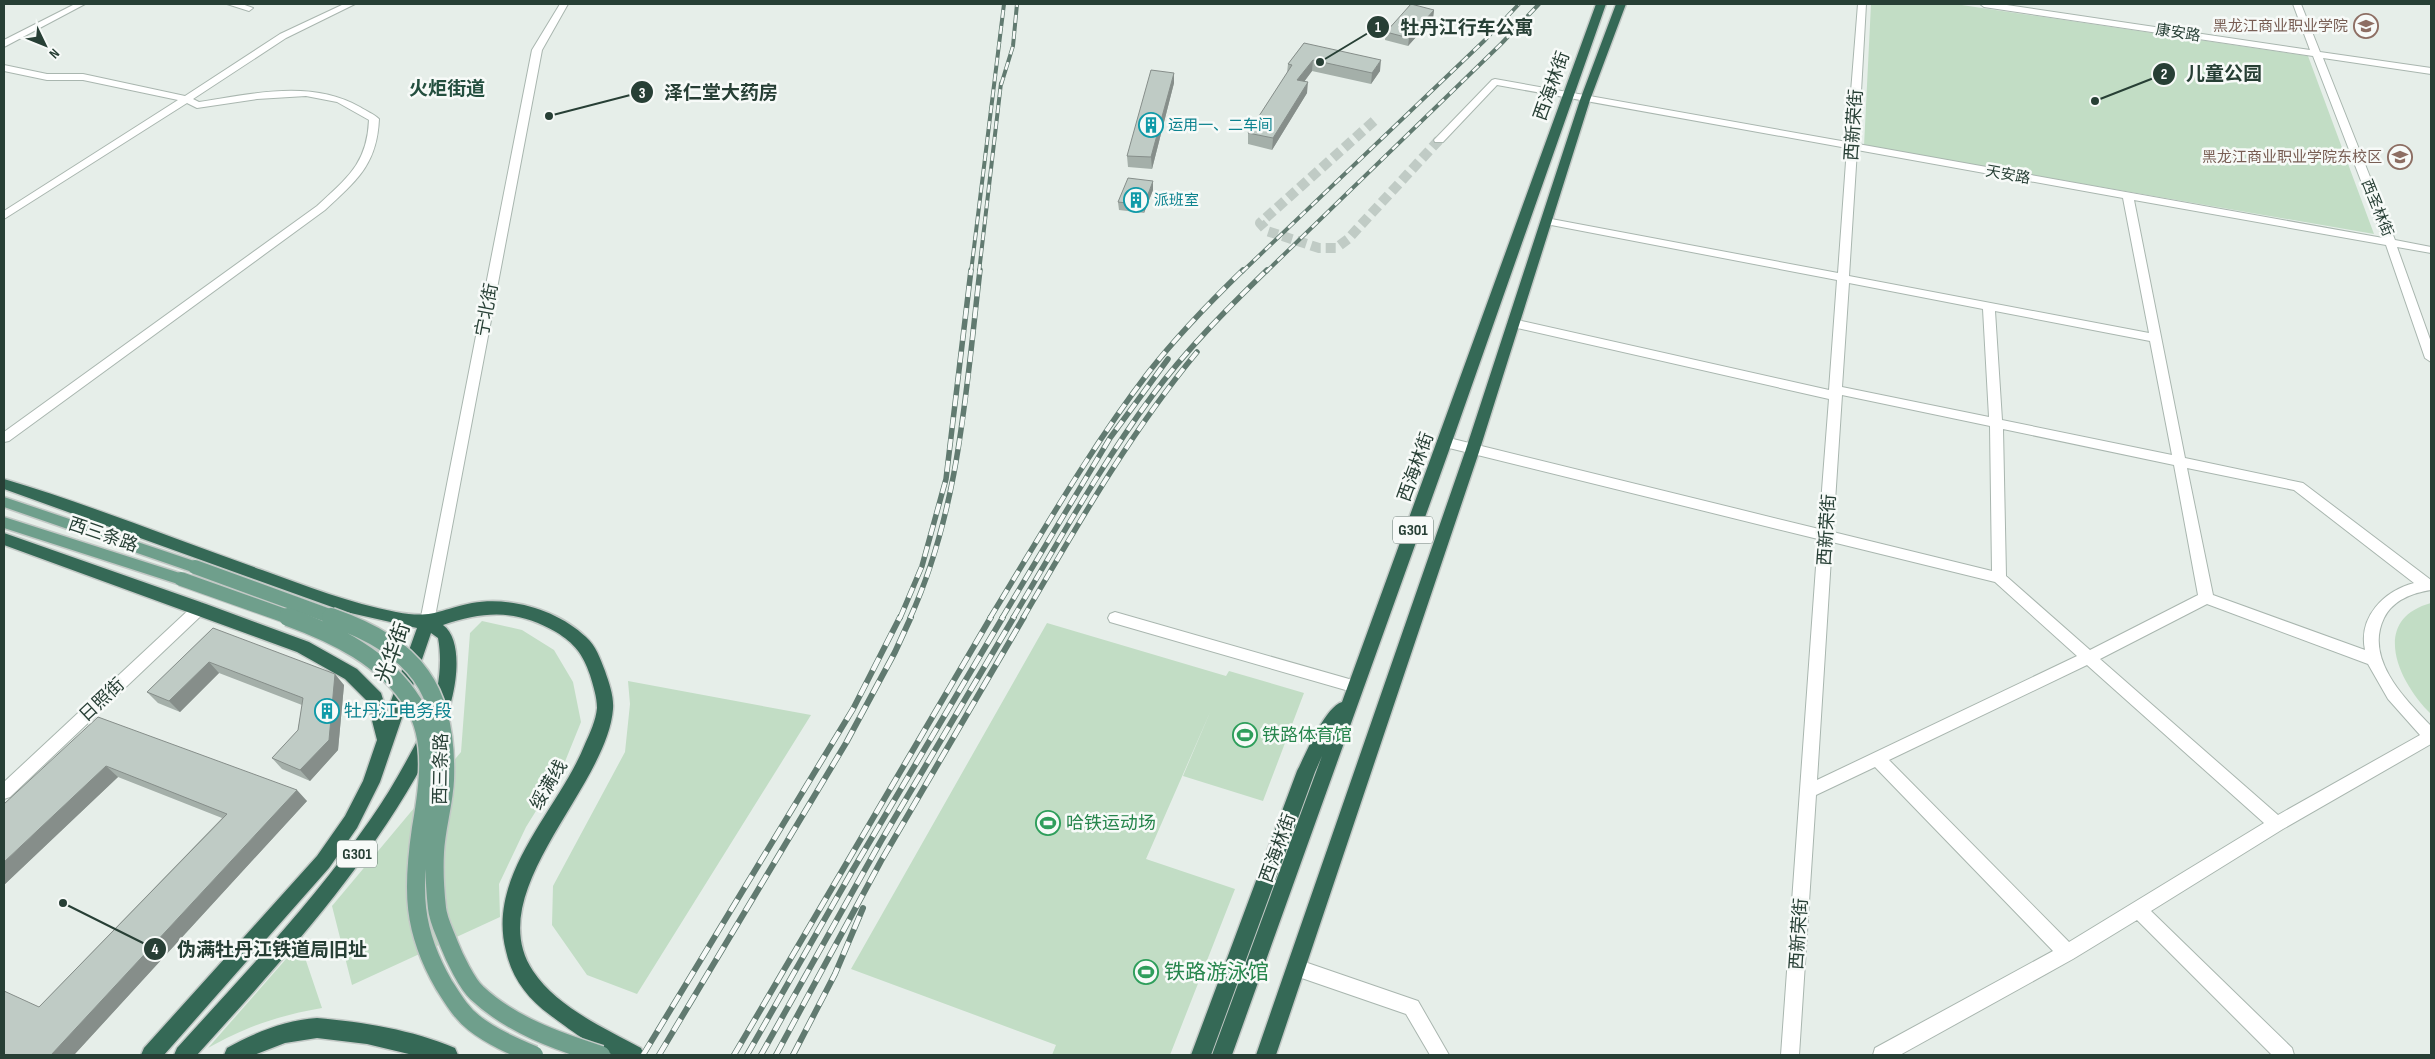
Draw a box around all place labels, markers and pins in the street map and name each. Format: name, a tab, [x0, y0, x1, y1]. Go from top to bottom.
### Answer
callout: 牡丹江行车公寓	[1365, 10, 1543, 44]
school or university icon: 黑龙江商业职业学院	[2353, 13, 2379, 39]
place label: 黑龙江商业职业学院	[2213, 17, 2348, 36]
callout: 儿童公园	[2151, 57, 2272, 91]
callout: 泽仁堂大药房	[629, 75, 788, 109]
building icon: 运用一、二车间	[1138, 112, 1164, 138]
place label: 运用一、二车间	[1168, 116, 1273, 135]
school or university icon: 黑龙江商业职业学院东校区	[2387, 144, 2413, 170]
place label: 黑龙江商业职业学院东校区	[2202, 148, 2382, 167]
building icon: 派班室	[1123, 187, 1149, 213]
place label: 派班室	[1154, 191, 1199, 210]
building icon: 牡丹江电务段	[314, 698, 340, 724]
place label: 牡丹江电务段	[344, 701, 452, 722]
sports icon: 铁路体育馆	[1232, 722, 1258, 748]
place label: 铁路体育馆	[1262, 725, 1352, 746]
sports icon: 哈铁运动场	[1035, 810, 1061, 836]
place label: 哈铁运动场	[1066, 813, 1156, 834]
callout: 伪满牡丹江铁道局旧址	[142, 932, 377, 966]
sports icon: 铁路游泳馆	[1133, 959, 1159, 985]
place label: 铁路游泳馆	[1164, 960, 1269, 985]

